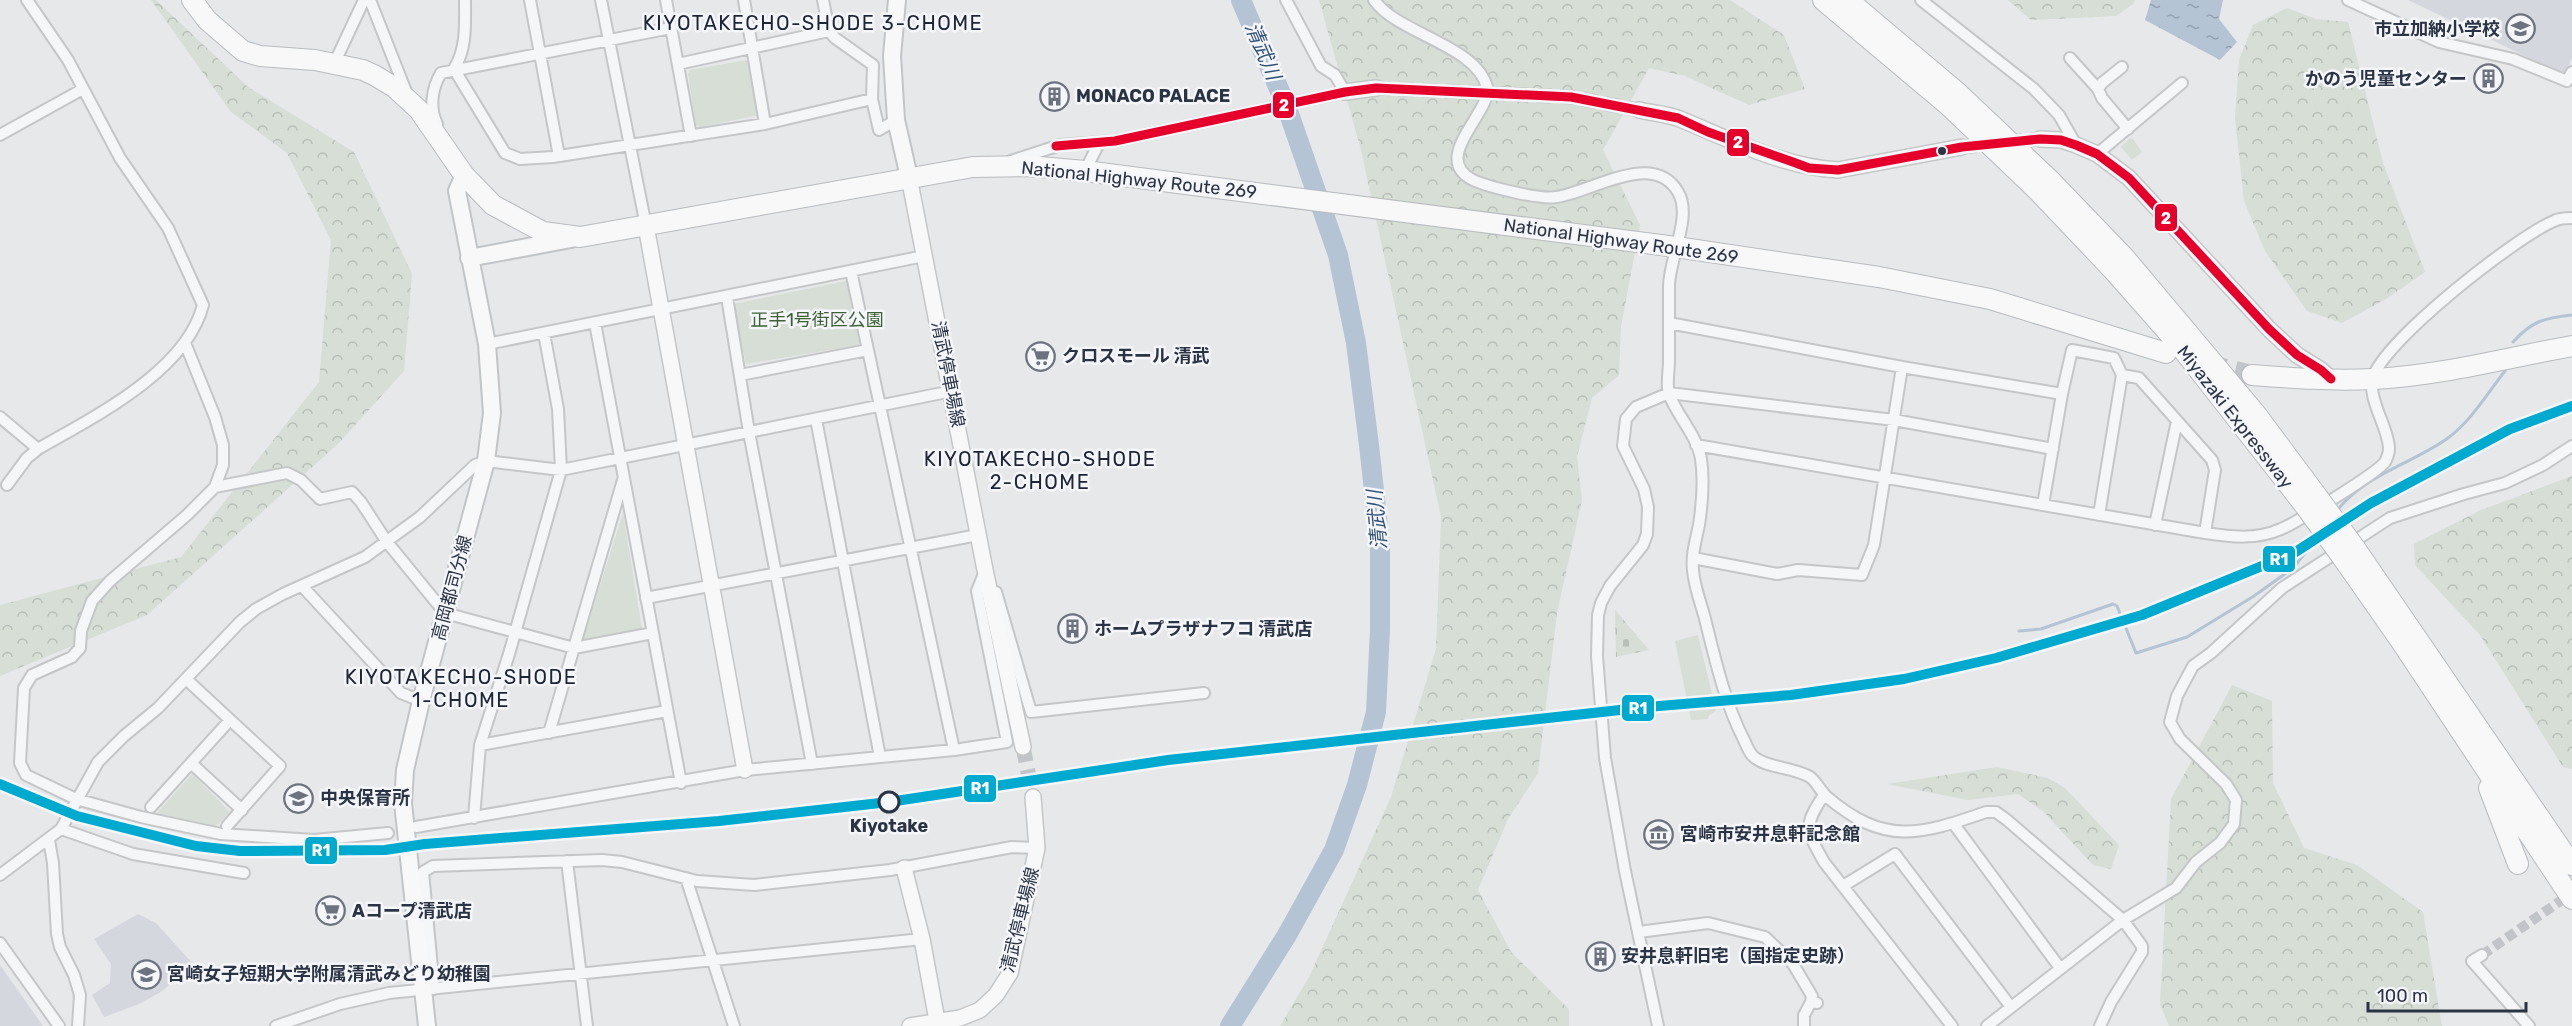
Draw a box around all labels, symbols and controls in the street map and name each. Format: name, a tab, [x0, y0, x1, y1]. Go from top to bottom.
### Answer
district label: KIYOTAKECHO-SHODE 3-CHOME	[643, 11, 983, 35]
school or university icon: 市立加納小学校	[2505, 13, 2537, 45]
place label: 市立加納小学校	[2374, 18, 2500, 40]
water label: 清武川	[1240, 19, 1287, 85]
building icon: かのう児童センター	[2472, 63, 2504, 95]
place label: かのう児童センター	[2305, 68, 2467, 90]
building icon: MONACO PALACE	[1039, 80, 1071, 112]
place label: MONACO PALACE	[1076, 85, 1230, 107]
line badge: 2	[1272, 91, 1295, 119]
text: 2	[1279, 96, 1289, 115]
line badge: 2	[1726, 128, 1750, 157]
text: 2	[1733, 133, 1743, 152]
unlabelled marker	[1936, 145, 1948, 157]
street label: National Highway Route 269	[1020, 157, 1258, 203]
line badge: 2	[2154, 203, 2178, 232]
text: 2	[2161, 209, 2171, 228]
street label: National Highway Route 269	[1502, 214, 1740, 268]
park label: 正手1号街区公園	[750, 309, 884, 331]
street label: 清武停車場線	[927, 319, 969, 429]
supermarket icon: クロスモール 清武	[1025, 340, 1057, 372]
street label: Miyazaki Expressway	[2172, 341, 2298, 493]
place label: クロスモール 清武	[1062, 345, 1210, 367]
district label: KIYOTAKECHO-SHODE 2-CHOME	[924, 447, 1156, 494]
water label: 清武川	[1362, 487, 1392, 551]
street label: 高岡都司分線	[427, 533, 477, 643]
line badge: R1	[2262, 545, 2296, 573]
text: R1	[2269, 550, 2289, 569]
building icon: ホームプラザナフコ 清武店	[1057, 613, 1089, 645]
place label: ホームプラザナフコ 清武店	[1094, 618, 1312, 640]
district label: KIYOTAKECHO-SHODE 1-CHOME	[345, 665, 577, 712]
line badge: R1	[1621, 694, 1655, 722]
text: R1	[1628, 699, 1648, 718]
line badge: R1	[963, 774, 997, 803]
text: R1	[970, 779, 990, 798]
school or university icon: 中央保育所	[283, 782, 315, 814]
place label: 中央保育所	[320, 787, 410, 809]
marker: Kiyotake	[878, 791, 900, 813]
place label: Kiyotake	[850, 815, 928, 837]
museum icon: 宮崎市安井息軒記念館	[1643, 818, 1675, 850]
place label: 宮崎市安井息軒記念館	[1680, 823, 1860, 845]
line badge: R1	[304, 836, 338, 865]
text: R1	[311, 841, 331, 860]
street label: 清武停車場線	[996, 865, 1044, 975]
supermarket icon: Aコープ清武店	[315, 895, 347, 927]
place label: Aコープ清武店	[352, 900, 472, 922]
building icon: 安井息軒旧宅（国指定史跡）	[1584, 940, 1616, 972]
place label: 安井息軒旧宅（国指定史跡）	[1621, 945, 1855, 967]
school or university icon: 宮崎女子短期大学附属清武みどり幼稚園	[130, 958, 162, 990]
place label: 宮崎女子短期大学附属清武みどり幼稚園	[167, 963, 491, 985]
scale bar	[2368, 975, 2526, 1013]
text: 100 m	[2377, 985, 2428, 1007]

